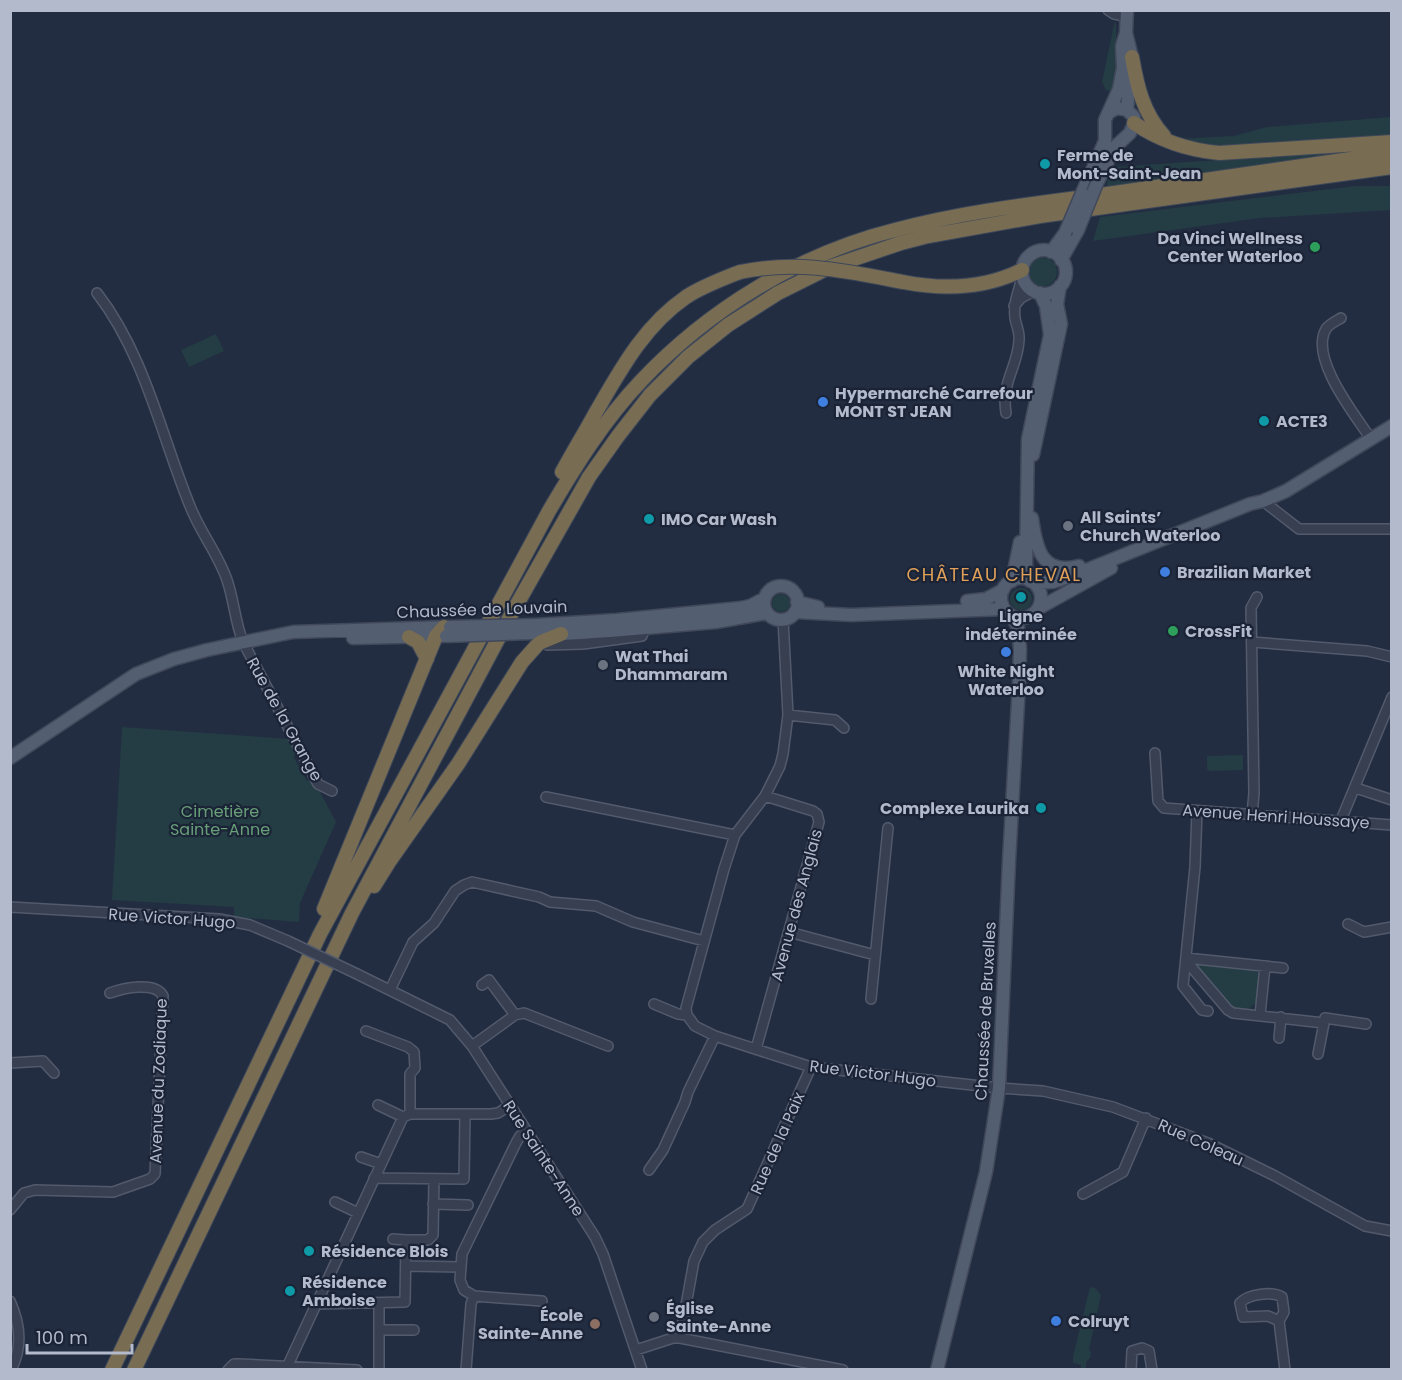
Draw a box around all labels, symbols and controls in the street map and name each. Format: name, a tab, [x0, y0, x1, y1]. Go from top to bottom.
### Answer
place label: Ferme de Mont-Saint-Jean	[1057, 144, 1201, 185]
marker: Ferme de Mont-Saint-Jean	[1038, 157, 1052, 171]
place label: Da Vinci Wellness Center Waterloo	[1158, 227, 1303, 268]
marker: Da Vinci Wellness Center Waterloo	[1308, 240, 1322, 254]
place label: Hypermarché Carrefour MONT ST JEAN	[835, 382, 1033, 423]
marker: Hypermarché Carrefour MONT ST JEAN	[816, 395, 830, 409]
place label: ACTE3	[1276, 410, 1328, 433]
marker: ACTE3	[1257, 414, 1271, 428]
place label: All Saints’ Church Waterloo	[1080, 506, 1220, 547]
place label: IMO Car Wash	[661, 508, 777, 531]
marker: IMO Car Wash	[642, 512, 656, 526]
marker: All Saints’ Church Waterloo	[1061, 519, 1075, 533]
place label: Brazilian Market	[1177, 561, 1311, 584]
district label: CHÂTEAU CHEVAL	[906, 562, 1082, 587]
marker: Brazilian Market	[1158, 565, 1172, 579]
marker: Ligne indéterminée	[1014, 590, 1028, 604]
street label: Chaussée de Louvain	[396, 595, 568, 624]
place label: Ligne indéterminée	[965, 605, 1077, 646]
place label: CrossFit	[1185, 620, 1252, 643]
marker: CrossFit	[1166, 624, 1180, 638]
place label: Wat Thai Dhammaram	[615, 645, 728, 686]
marker: White Night Waterloo	[999, 645, 1013, 659]
street label: Rue de la Grange	[241, 653, 328, 785]
marker: Wat Thai Dhammaram	[596, 658, 610, 672]
place label: White Night Waterloo	[958, 660, 1054, 701]
place label: Complexe Laurika	[880, 797, 1029, 820]
street label: Avenue Henri Houssaye	[1182, 798, 1370, 835]
park label: Cimetière Sainte-Anne	[170, 800, 270, 841]
marker: Complexe Laurika	[1034, 801, 1048, 815]
street label: Avenue des Anglais	[765, 827, 828, 984]
street label: Rue Victor Hugo	[108, 903, 236, 934]
street label: Chaussée de Bruxelles	[969, 921, 1002, 1101]
street label: Avenue du Zodiaque	[144, 998, 173, 1164]
street label: Rue Victor Hugo	[808, 1054, 938, 1093]
street label: Rue de la Paix	[745, 1088, 810, 1198]
street label: Rue Sainte-Anne	[497, 1096, 590, 1221]
street label: Rue Coleau	[1154, 1113, 1247, 1172]
place label: Résidence Blois	[321, 1240, 449, 1263]
marker: Résidence Blois	[302, 1244, 316, 1258]
place label: Résidence Amboise	[302, 1271, 387, 1312]
marker: Résidence Amboise	[283, 1284, 297, 1298]
place label: Église Sainte-Anne	[666, 1297, 771, 1338]
place label: École Sainte-Anne	[478, 1304, 583, 1345]
marker: Église Sainte-Anne	[647, 1310, 661, 1324]
place label: Colruyt	[1068, 1310, 1129, 1333]
marker: Colruyt	[1049, 1314, 1063, 1328]
scale bar	[27, 1317, 132, 1355]
marker: École Sainte-Anne	[588, 1317, 602, 1331]
text: 100 m	[36, 1325, 88, 1350]

